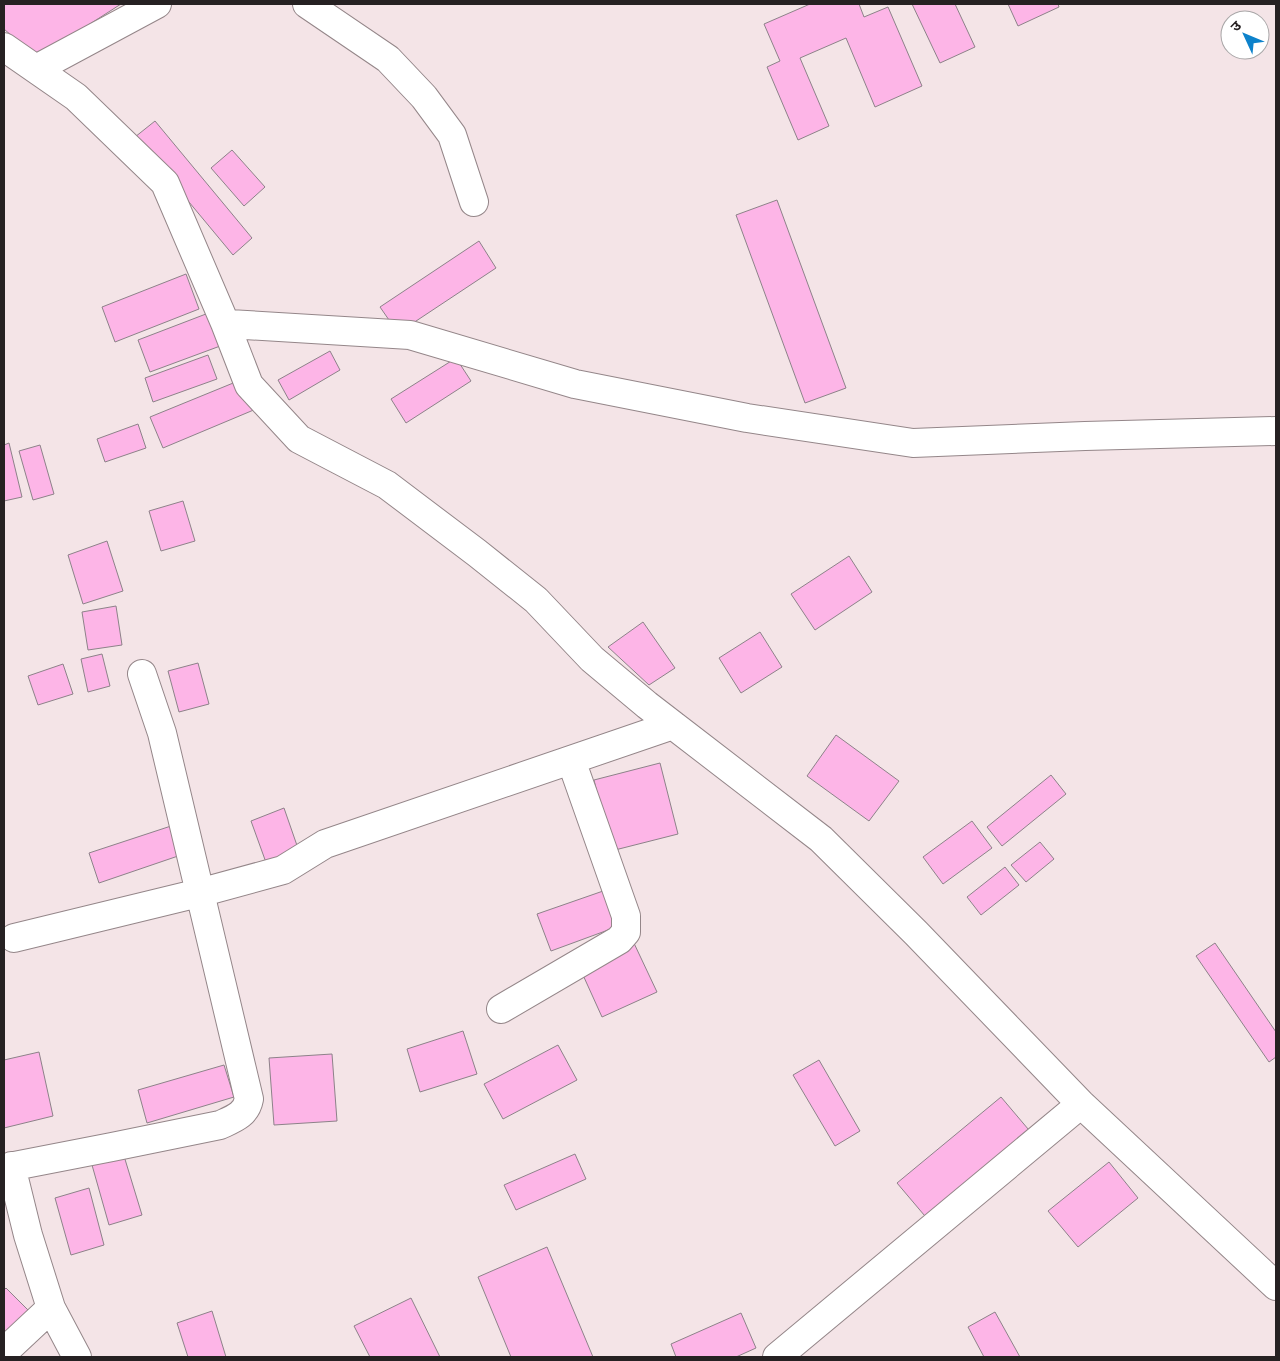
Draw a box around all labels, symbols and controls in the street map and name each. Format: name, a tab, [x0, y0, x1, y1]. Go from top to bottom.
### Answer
north arrow	[1220, 10, 1270, 60]
text: उ	[1227, 17, 1245, 34]

